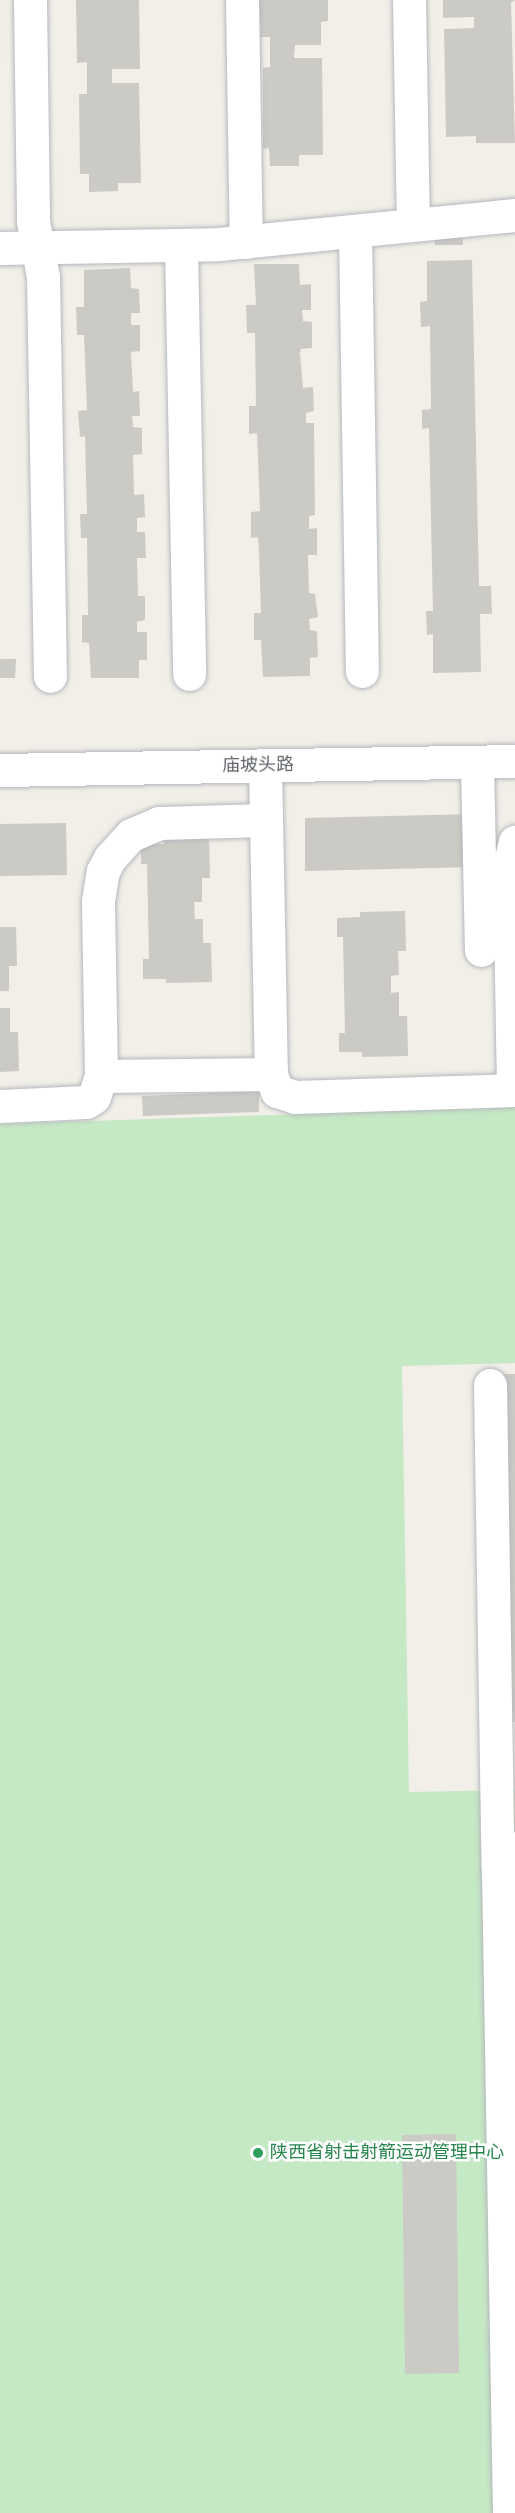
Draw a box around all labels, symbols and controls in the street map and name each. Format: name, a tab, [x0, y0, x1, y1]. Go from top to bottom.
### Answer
street label: 庙坡头路	[222, 755, 294, 777]
place label: 陕西省射击射箭运动管理中心	[270, 2142, 504, 2164]
marker: 陕西省射击射箭运动管理中心	[251, 2146, 265, 2160]

